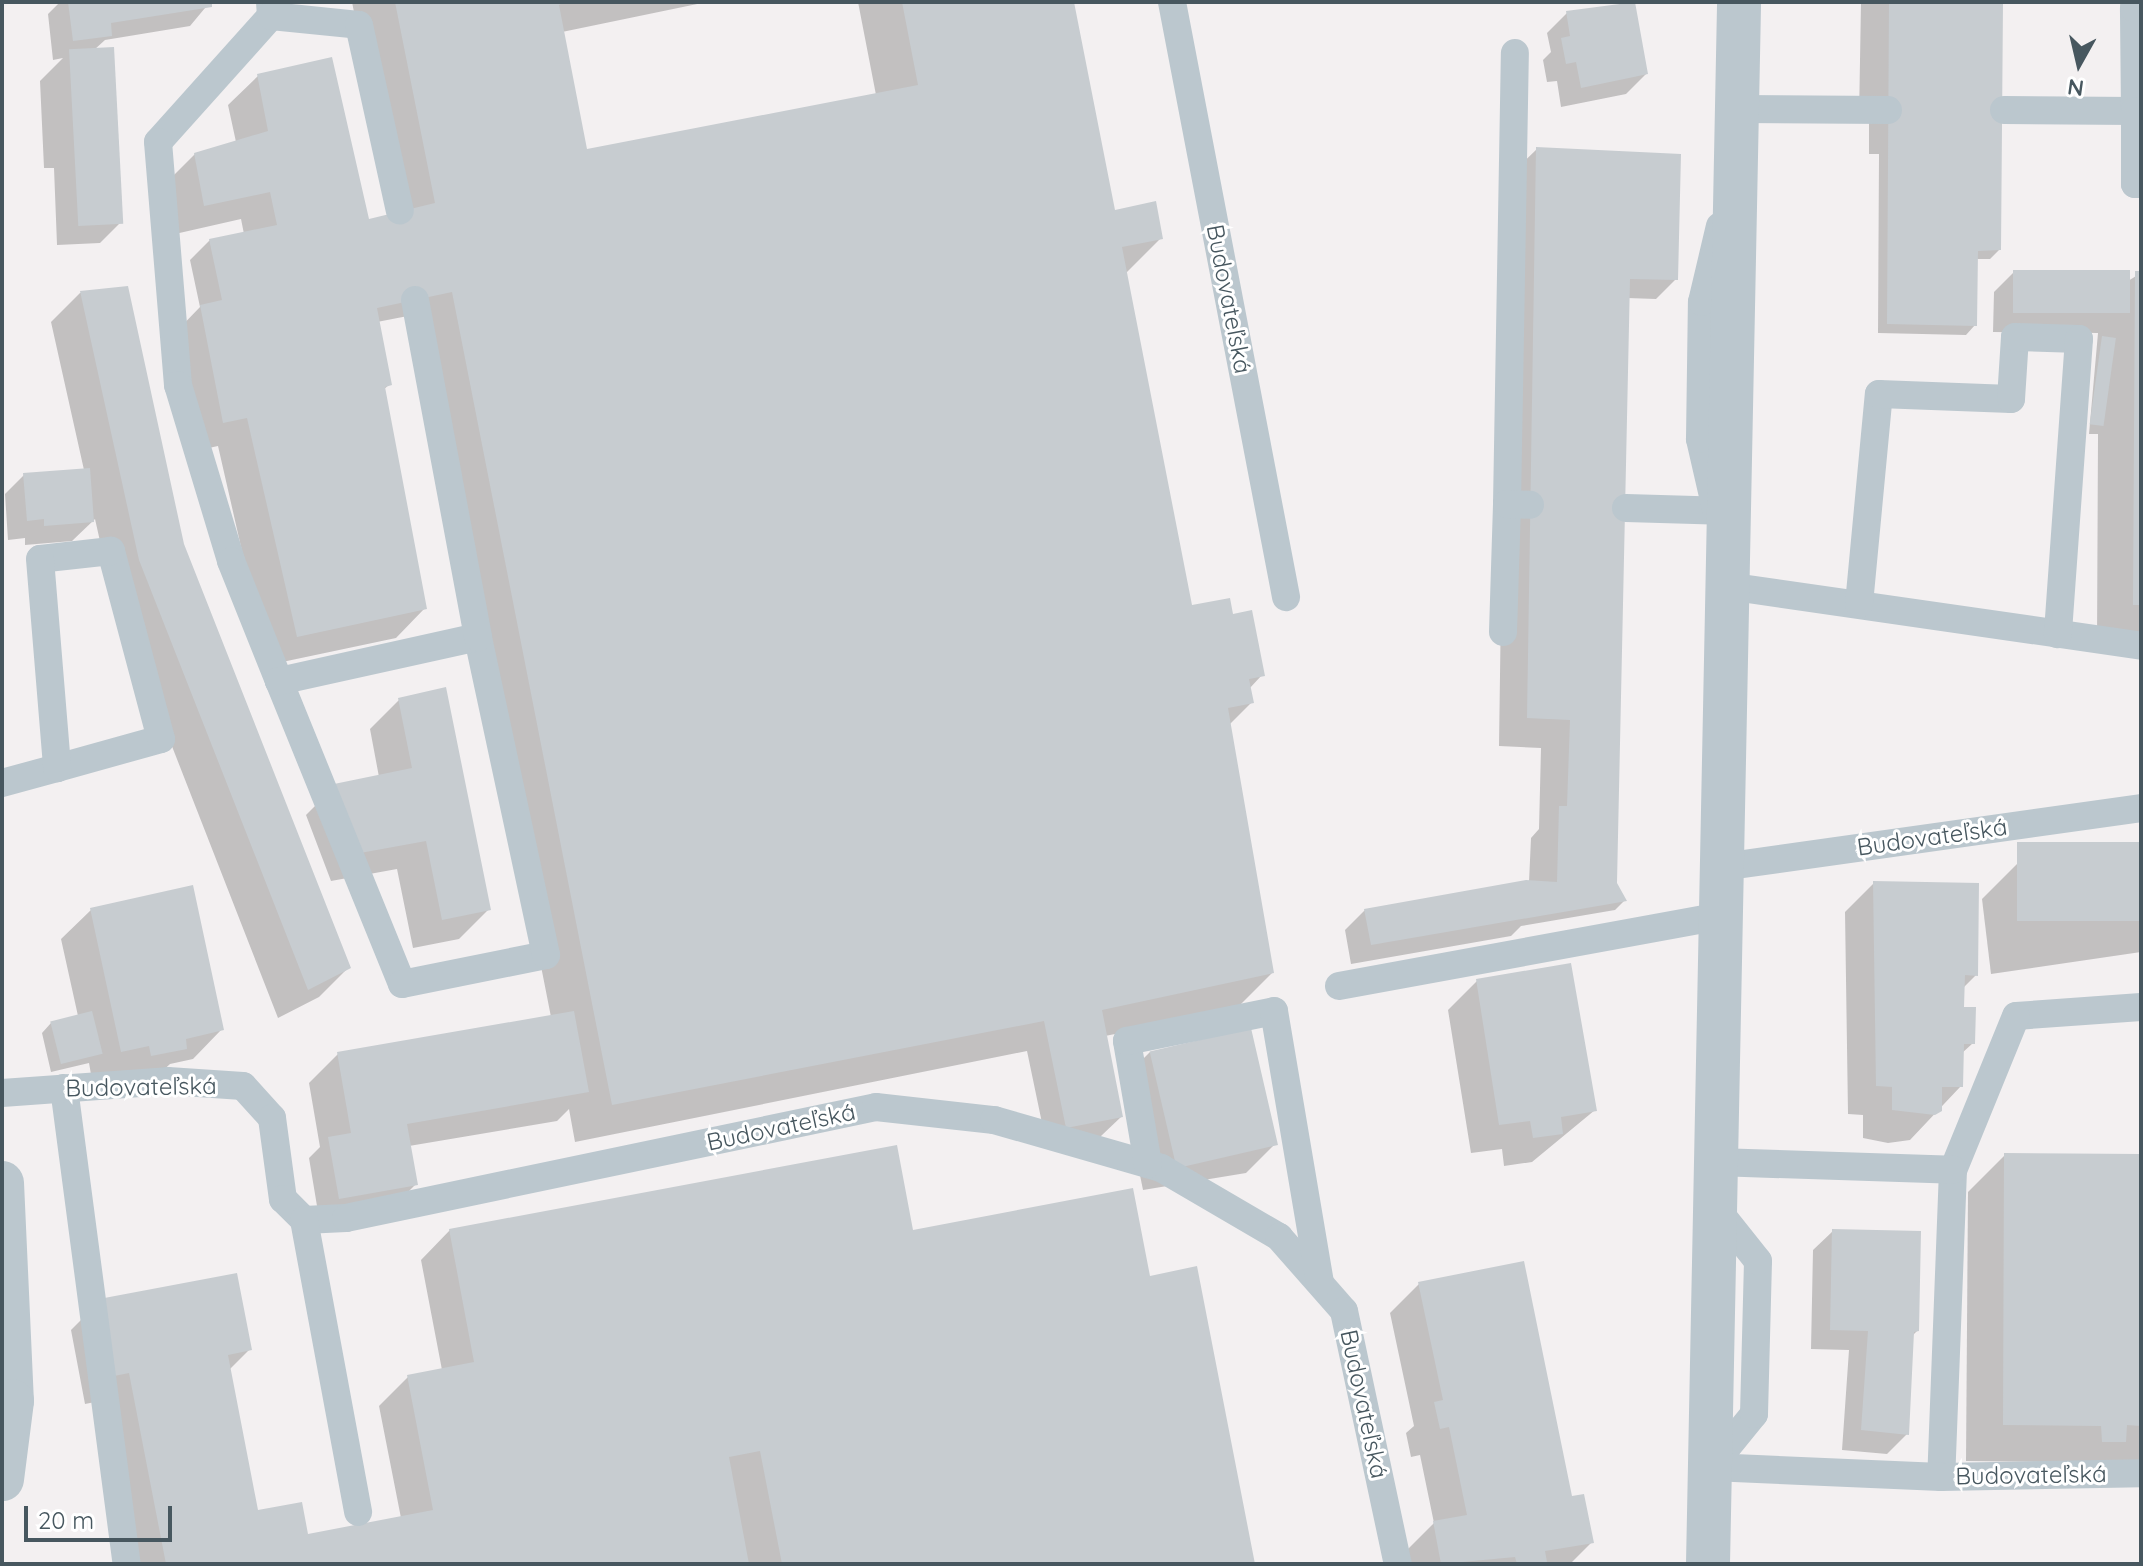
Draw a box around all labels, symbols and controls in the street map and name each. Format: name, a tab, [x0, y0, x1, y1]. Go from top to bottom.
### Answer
north arrow	[2039, 24, 2119, 104]
text: N	[2066, 73, 2086, 103]
street label: Budovateľská	[1200, 222, 1258, 376]
street label: Budovateľská	[1855, 812, 2009, 862]
street label: Budovateľská	[65, 1071, 217, 1103]
street label: Budovateľská	[704, 1097, 858, 1157]
street label: Budovateľská	[1334, 1327, 1394, 1481]
street label: Budovateľská	[1955, 1459, 2107, 1491]
scale bar	[28, 1490, 176, 1540]
text: 20 m	[38, 1505, 94, 1535]

